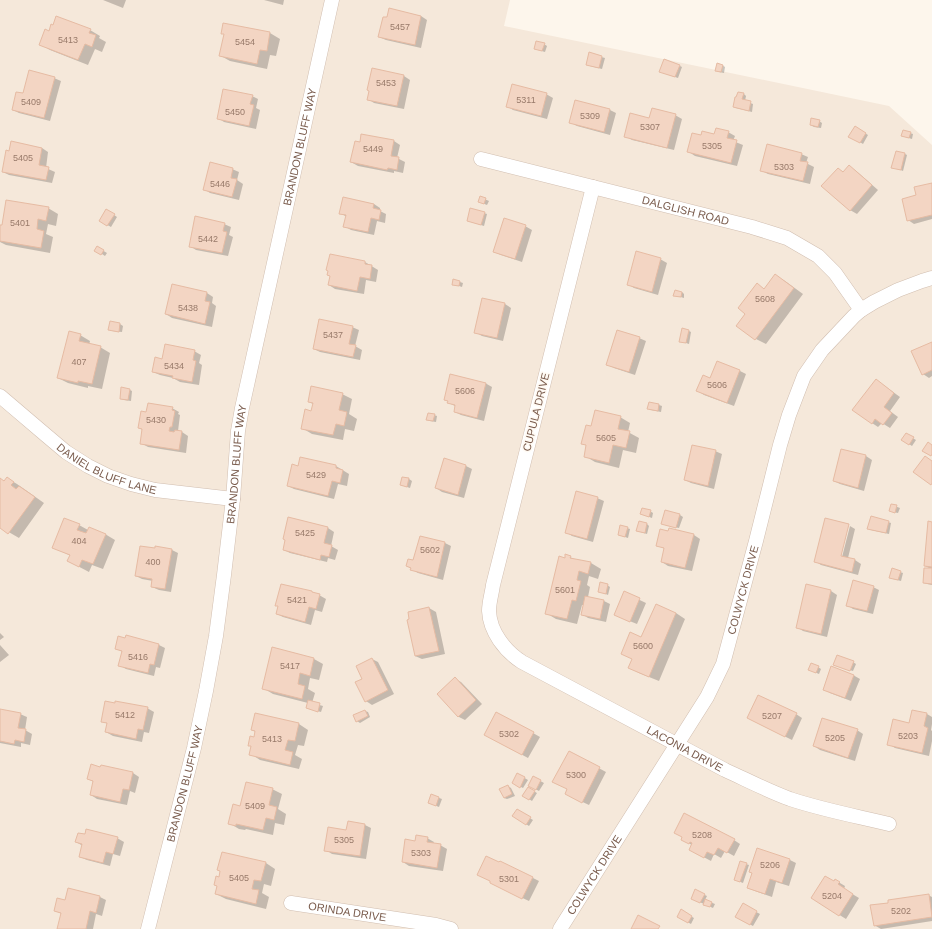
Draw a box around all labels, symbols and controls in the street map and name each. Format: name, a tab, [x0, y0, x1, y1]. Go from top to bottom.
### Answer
house number: 5457	[390, 22, 410, 32]
house number: 5413	[58, 35, 78, 45]
house number: 5454	[235, 37, 255, 47]
house number: 5453	[376, 78, 396, 88]
street label: BRANDON BLUFF WAY	[281, 86, 319, 207]
house number: 5311	[516, 95, 536, 105]
house number: 5409	[21, 97, 41, 107]
house number: 5450	[225, 107, 245, 117]
house number: 5309	[580, 111, 600, 121]
house number: 5307	[640, 122, 660, 132]
house number: 5305	[702, 141, 722, 151]
house number: 5449	[363, 144, 383, 154]
house number: 5405	[13, 153, 33, 163]
house number: 5303	[774, 162, 794, 172]
house number: 5446	[210, 179, 230, 189]
street label: DALGLISH ROAD	[641, 194, 730, 227]
house number: 5401	[10, 218, 30, 228]
house number: 5442	[198, 234, 218, 244]
house number: 5608	[755, 294, 775, 304]
house number: 5438	[178, 303, 198, 313]
house number: 5437	[323, 330, 343, 340]
house number: 407	[71, 357, 87, 367]
house number: 5434	[164, 361, 184, 371]
street label: CUPULA DRIVE	[520, 371, 552, 453]
house number: 5606	[707, 380, 727, 390]
house number: 5606	[455, 386, 475, 396]
street label: BRANDON BLUFF WAY	[224, 403, 249, 524]
house number: 5430	[146, 415, 166, 425]
house number: 5605	[596, 433, 616, 443]
street label: DANIEL BLUFF LANE	[54, 441, 158, 496]
house number: 5429	[306, 470, 326, 480]
house number: 5425	[295, 528, 315, 538]
house number: 404	[71, 536, 87, 546]
street label: COLWYCK DRIVE	[725, 544, 761, 636]
house number: 5602	[420, 545, 440, 555]
house number: 400	[145, 557, 161, 567]
house number: 5601	[555, 585, 575, 595]
house number: 5421	[287, 595, 307, 605]
house number: 5600	[633, 641, 653, 651]
house number: 5416	[128, 652, 148, 662]
house number: 5417	[280, 661, 300, 671]
house number: 5412	[115, 710, 135, 720]
house number: 5207	[762, 711, 782, 721]
street label: BRANDON BLUFF WAY	[164, 723, 205, 843]
street label: LACONIA DRIVE	[645, 723, 725, 774]
house number: 5302	[499, 729, 519, 739]
house number: 5203	[898, 731, 918, 741]
house number: 5205	[825, 733, 845, 743]
house number: 5413	[262, 734, 282, 744]
house number: 5300	[566, 770, 586, 780]
house number: 5409	[245, 801, 265, 811]
house number: 5208	[692, 830, 712, 840]
street label: COLWYCK DRIVE	[565, 833, 624, 917]
house number: 5305	[334, 835, 354, 845]
house number: 5303	[411, 848, 431, 858]
house number: 5206	[760, 860, 780, 870]
house number: 5405	[229, 873, 249, 883]
house number: 5301	[499, 874, 519, 884]
house number: 5204	[822, 891, 842, 901]
street label: ORINDA DRIVE	[307, 900, 387, 923]
house number: 5202	[891, 906, 911, 916]

